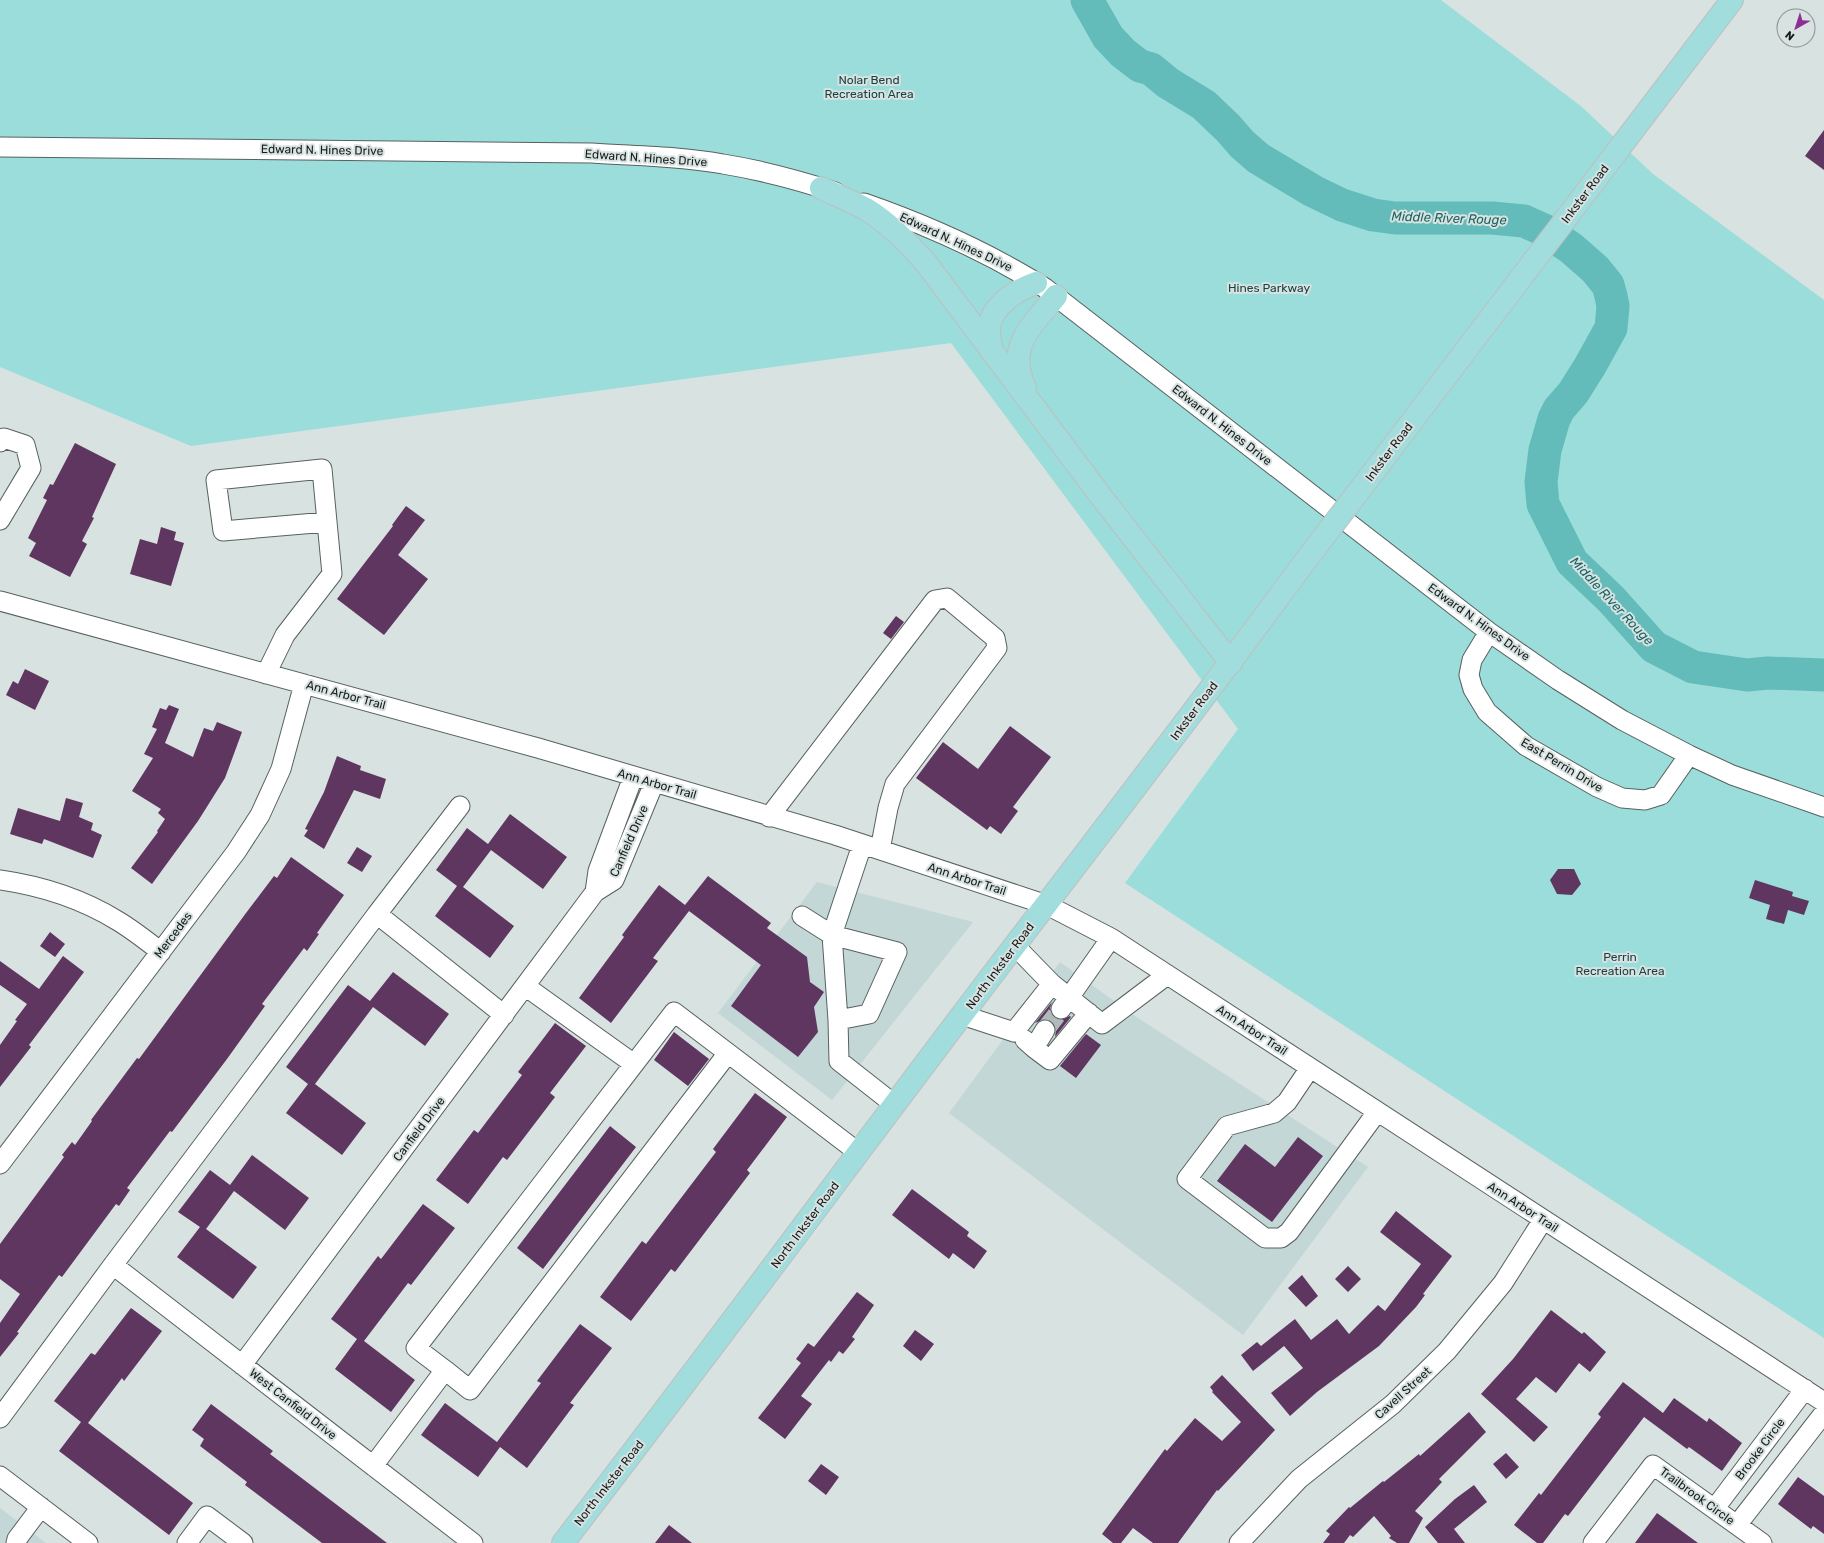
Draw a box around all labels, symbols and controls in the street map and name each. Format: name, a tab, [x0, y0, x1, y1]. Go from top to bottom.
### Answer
north arrow	[1776, 8, 1816, 48]
text: N	[1783, 28, 1797, 43]
park label: Nolar Bend Recreation Area	[824, 73, 914, 101]
street label: Edward N. Hines Drive	[261, 142, 384, 158]
street label: Edward N. Hines Drive	[584, 147, 708, 169]
street label: Inkster Road	[1558, 162, 1612, 226]
water label: Middle River Rouge	[1391, 208, 1507, 229]
street label: Edward N. Hines Drive	[898, 210, 1015, 274]
park label: Hines Parkway	[1228, 281, 1310, 295]
street label: Edward N. Hines Drive	[1169, 382, 1275, 468]
street label: Inkster Road	[1362, 420, 1416, 484]
water label: Middle River Rouge	[1567, 554, 1657, 649]
street label: Edward N. Hines Drive	[1425, 580, 1533, 664]
street label: Ann Arbor Trail	[305, 678, 387, 712]
street label: Inkster Road	[1167, 679, 1221, 743]
street label: East Perrin Drive	[1518, 735, 1606, 795]
street label: Ann Arbor Trail	[616, 766, 698, 802]
street label: Canfield Drive	[607, 803, 651, 879]
street label: Ann Arbor Trail	[926, 860, 1008, 898]
street label: Mercedes	[151, 909, 195, 961]
street label: North Inkster Road	[963, 920, 1037, 1012]
park label: Perrin Recreation Area	[1575, 950, 1665, 978]
street label: Ann Arbor Trail	[1214, 1002, 1290, 1058]
street label: Canfield Drive	[390, 1094, 448, 1164]
street label: North Inkster Road	[768, 1179, 842, 1271]
street label: Ann Arbor Trail	[1485, 1179, 1561, 1235]
street label: Cavell Street	[1372, 1364, 1434, 1422]
street label: West Canfield Drive	[247, 1366, 340, 1443]
street label: Brooke Circle	[1732, 1415, 1788, 1483]
street label: North Inkster Road	[571, 1437, 647, 1529]
street label: Trailbrook Circle	[1657, 1464, 1737, 1528]

